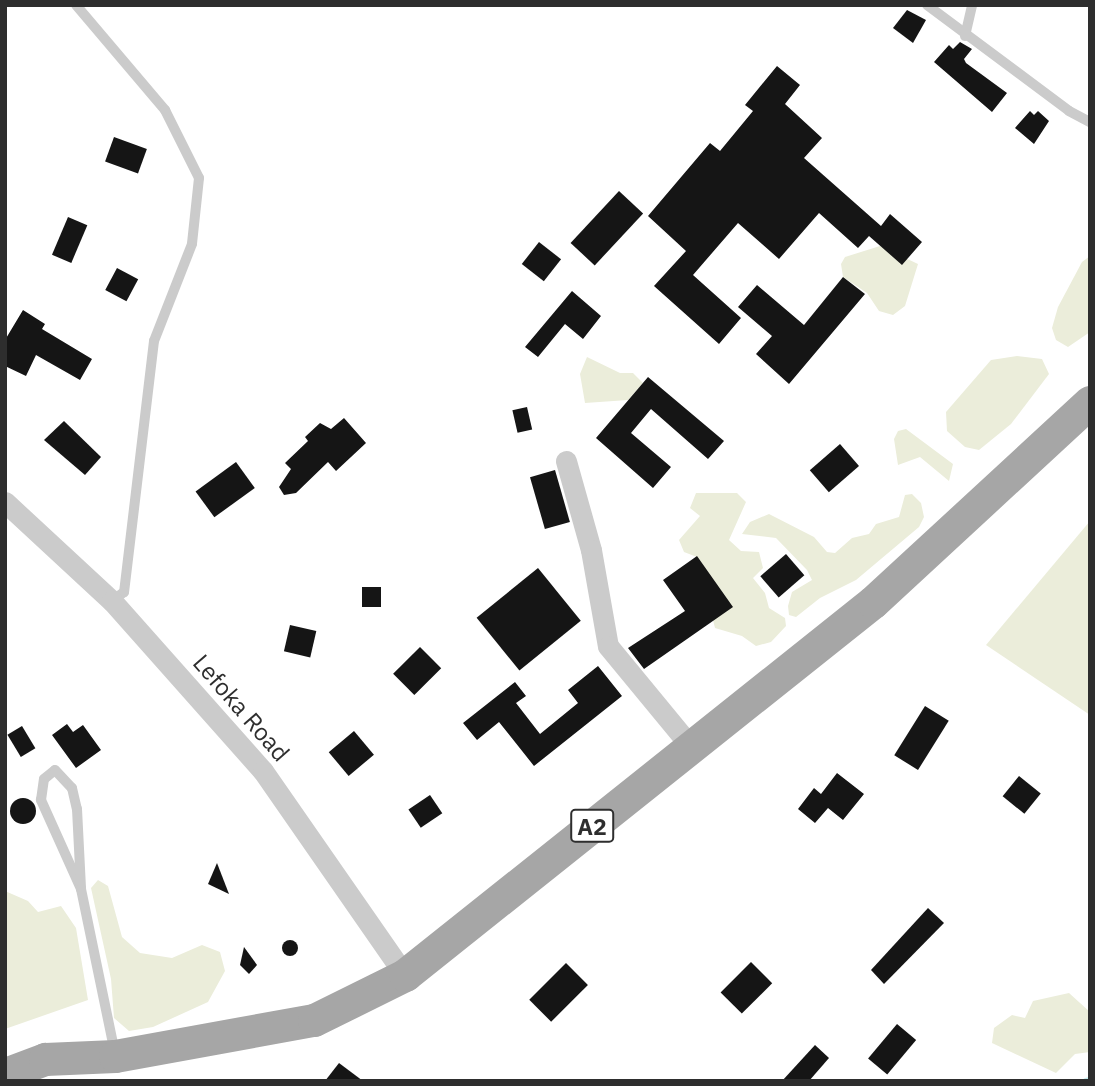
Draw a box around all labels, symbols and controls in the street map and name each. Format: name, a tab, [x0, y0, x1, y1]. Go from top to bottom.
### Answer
street label: Lefoka Road	[187, 649, 295, 767]
road number: A2	[569, 806, 615, 846]

